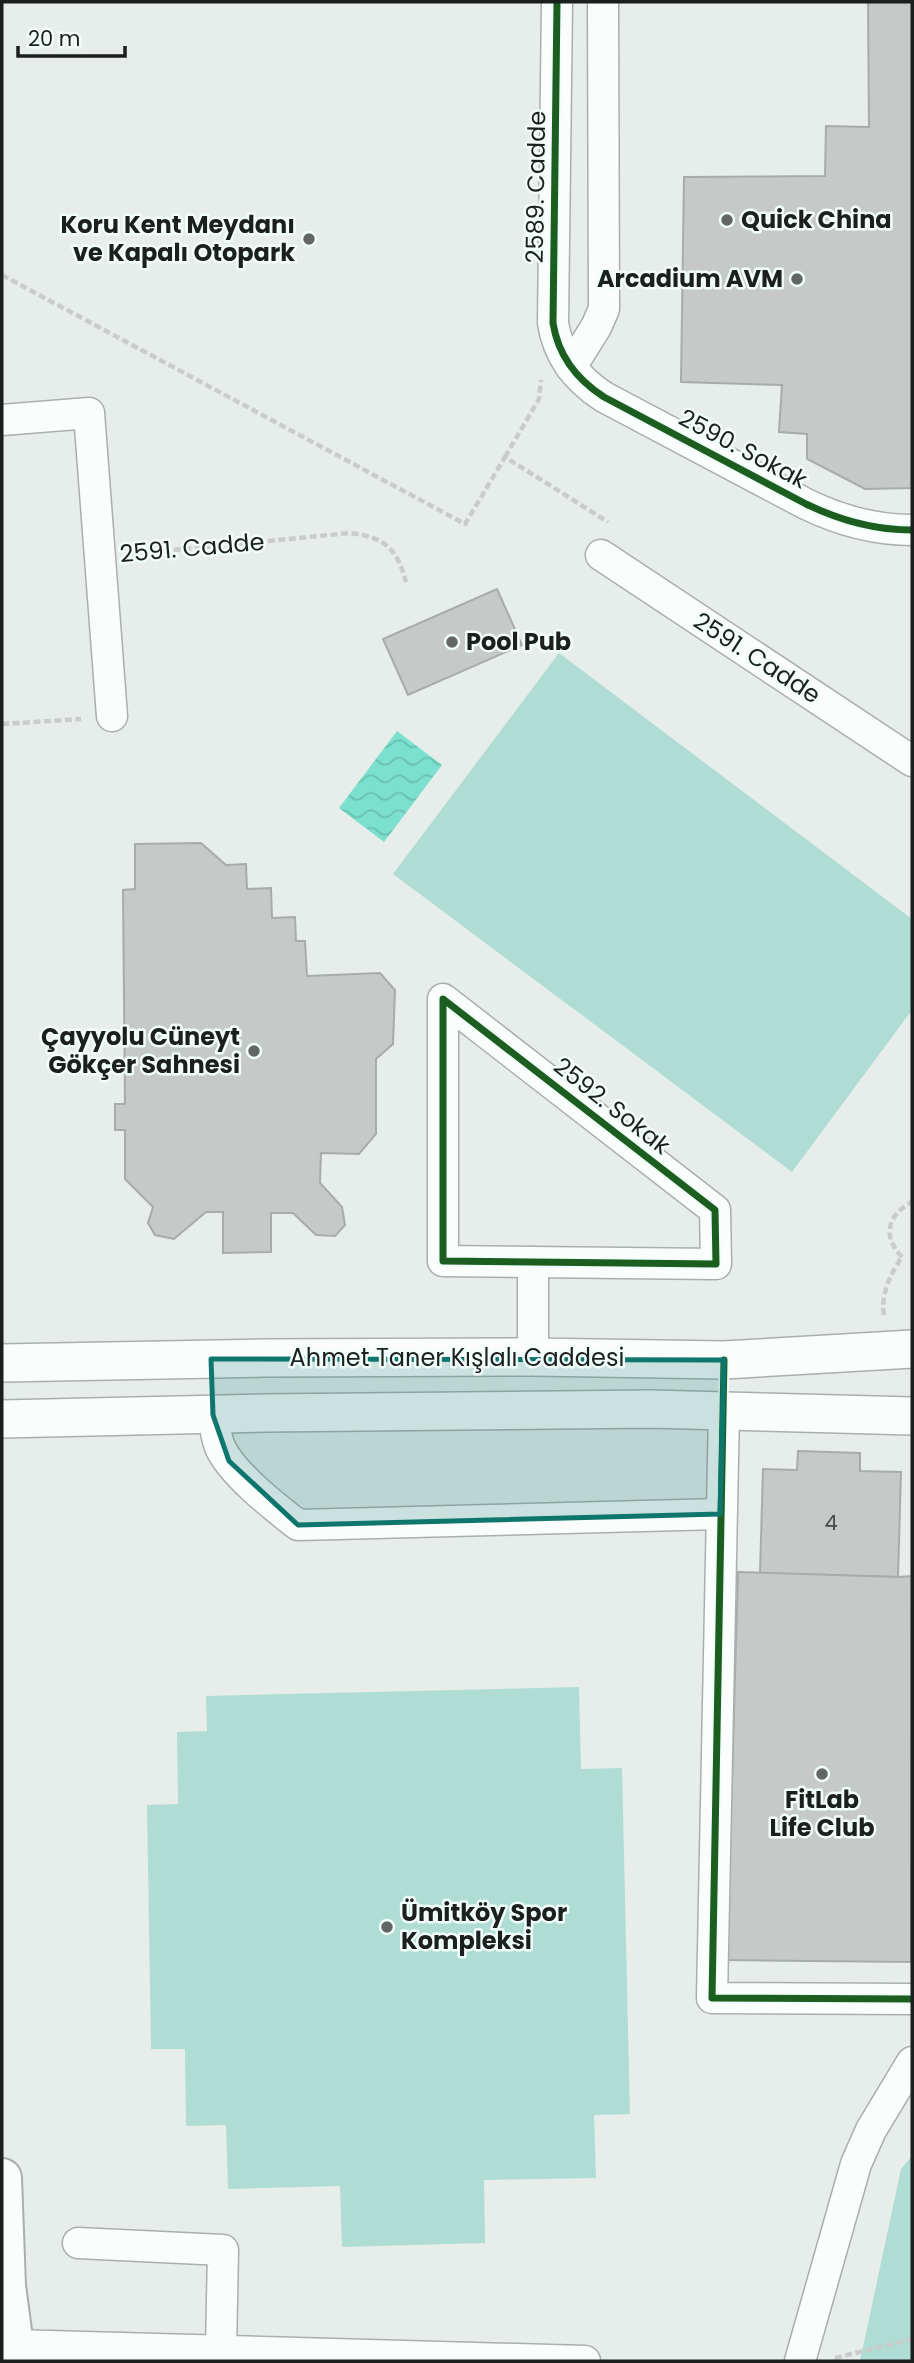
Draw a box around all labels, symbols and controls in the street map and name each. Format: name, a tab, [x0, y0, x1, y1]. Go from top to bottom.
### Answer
scale bar	[18, 14, 124, 58]
text: 20 m	[28, 24, 81, 53]
street label: 2589. Cadde	[518, 110, 553, 264]
place label: Quick China	[741, 203, 892, 236]
place label: Koru Kent Meydanı ve Kapalı Otopark	[60, 208, 295, 269]
marker: Quick China	[719, 212, 735, 228]
marker: Koru Kent Meydanı ve Kapalı Otopark	[301, 231, 317, 247]
place label: Arcadium AVM	[597, 262, 783, 295]
marker: Arcadium AVM	[789, 271, 805, 287]
street label: 2590. Sokak	[673, 401, 814, 497]
street label: 2591. Cadde	[118, 525, 266, 570]
street label: 2591. Cadde	[687, 604, 827, 711]
place label: Pool Pub	[466, 625, 571, 658]
marker: Pool Pub	[444, 634, 460, 650]
place label: Çayyolu Cüneyt Gökçer Sahnesi	[41, 1020, 240, 1081]
marker: Çayyolu Cüneyt Gökçer Sahnesi	[246, 1043, 262, 1059]
street label: 2592. Sokak	[547, 1050, 678, 1162]
street label: Ahmet Taner Kışlalı Caddesi	[290, 1341, 624, 1374]
house number: 4	[824, 1508, 838, 1537]
marker: FitLab Life Club	[814, 1766, 830, 1782]
place label: FitLab Life Club	[770, 1783, 874, 1844]
place label: Ümitköy Spor Kompleksi	[401, 1896, 567, 1957]
marker: Ümitköy Spor Kompleksi	[379, 1919, 395, 1935]

